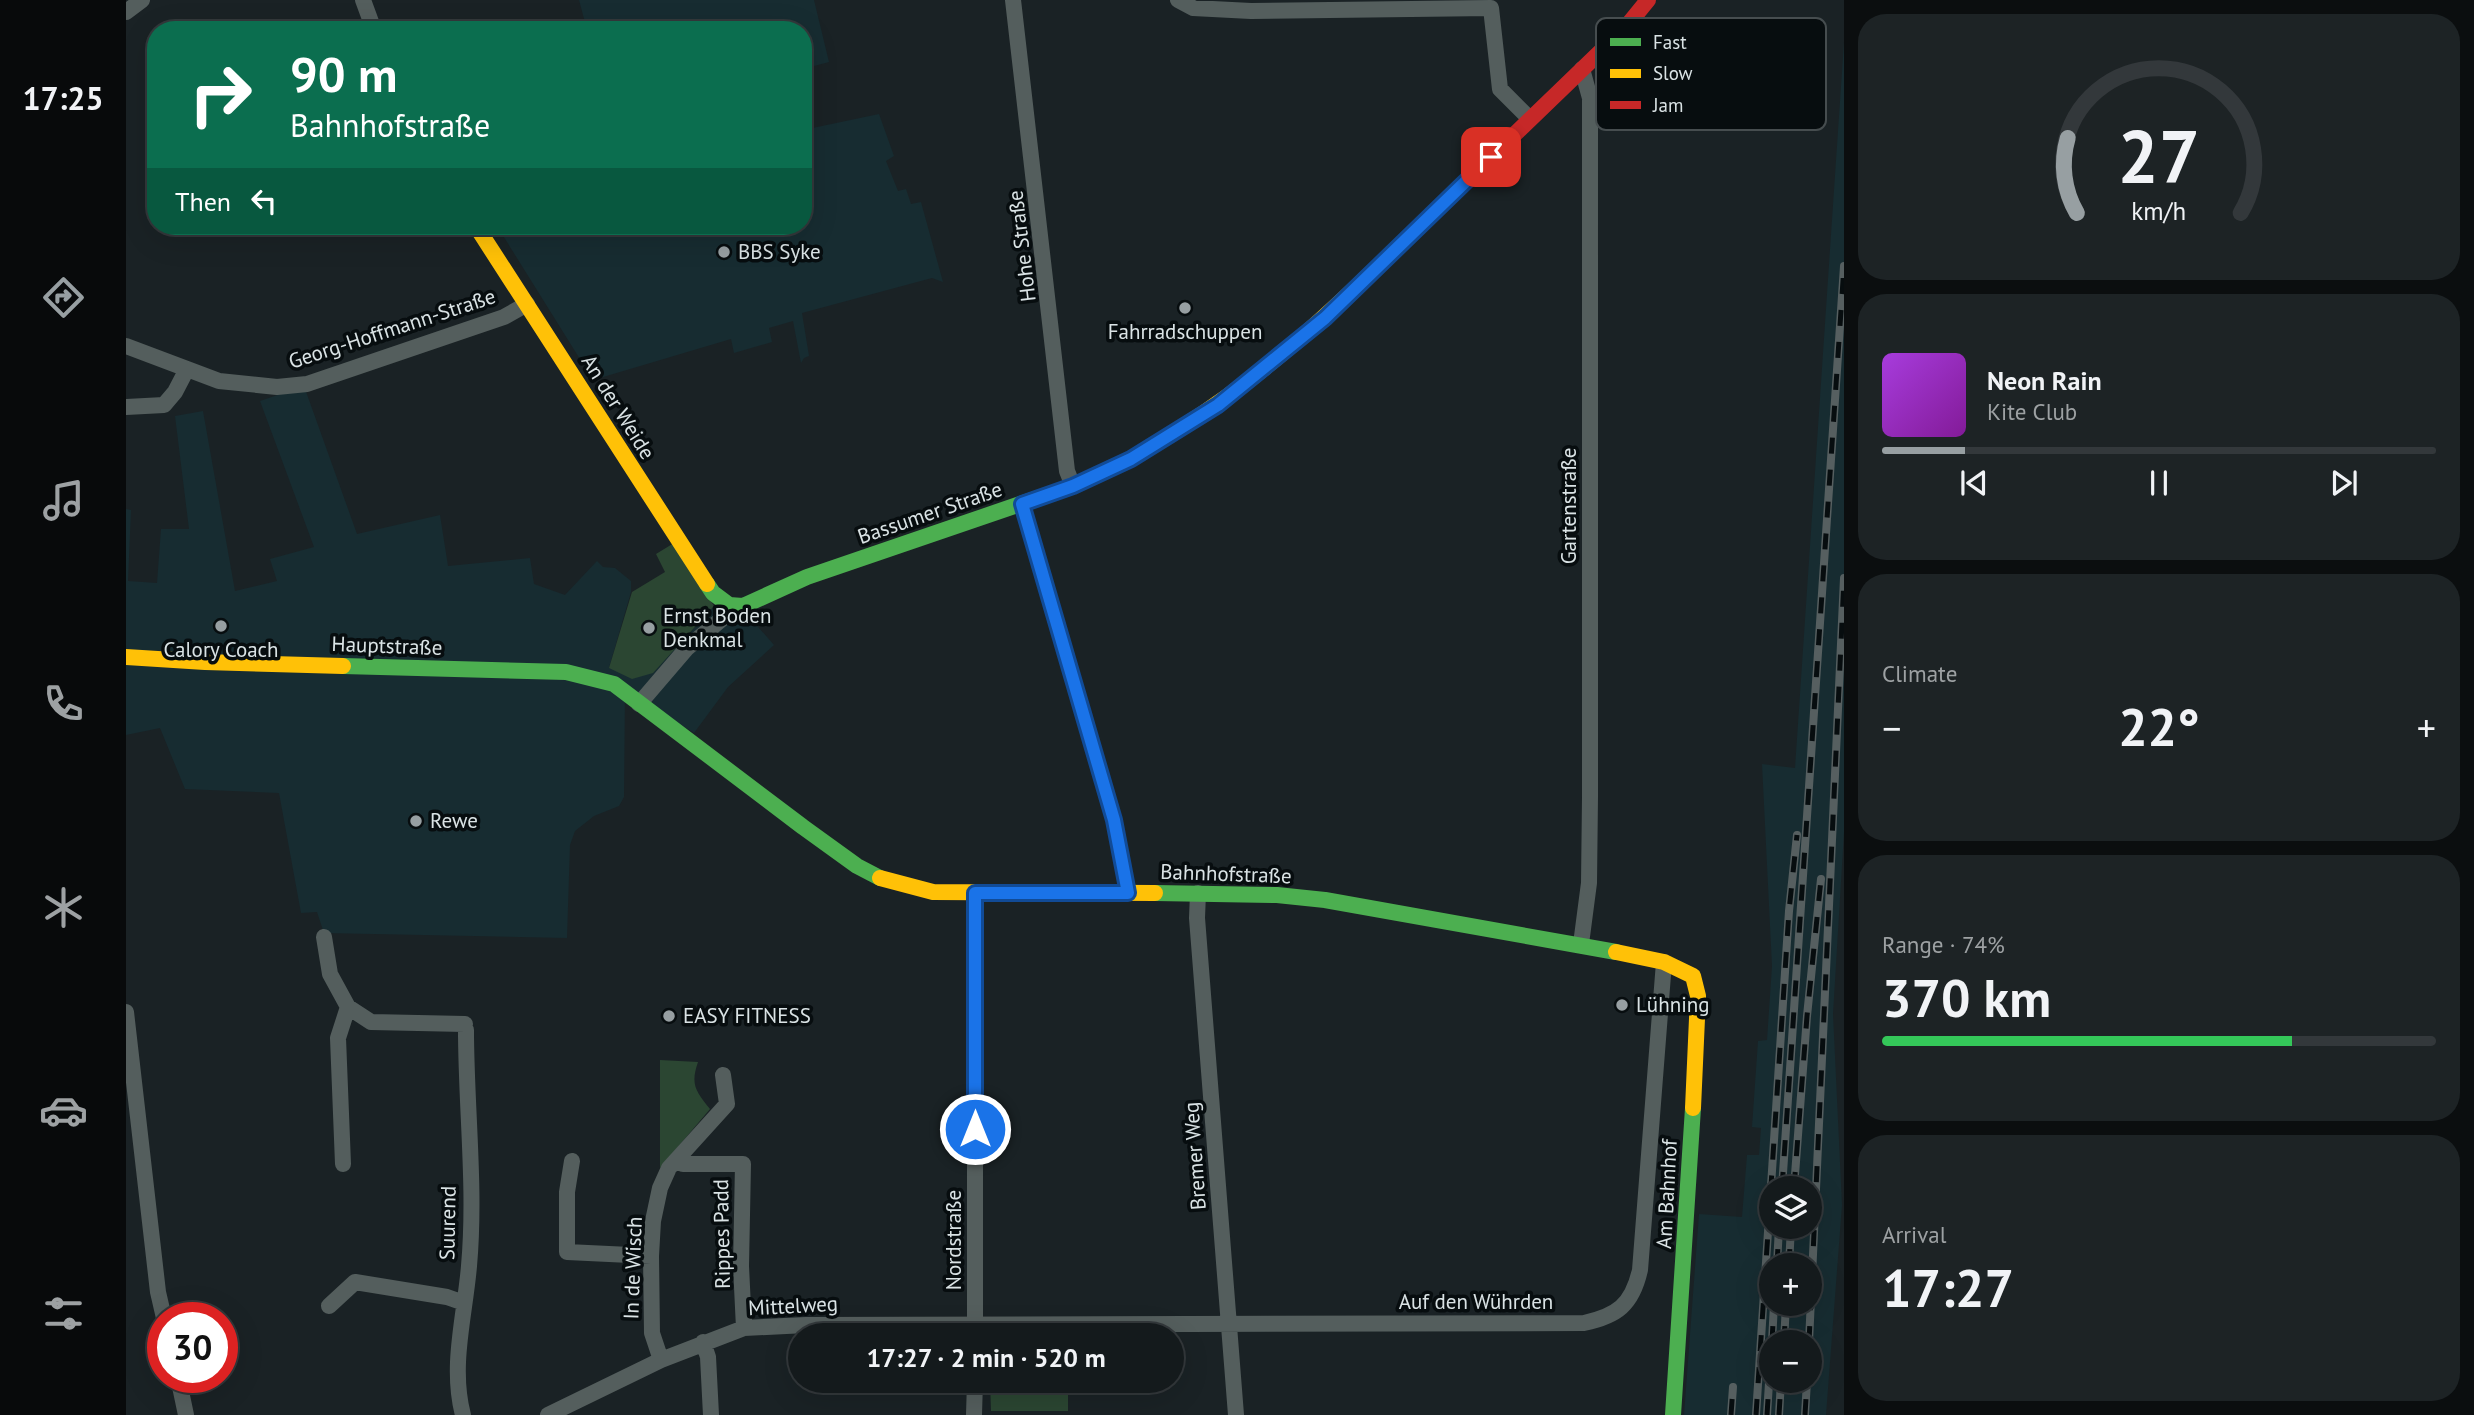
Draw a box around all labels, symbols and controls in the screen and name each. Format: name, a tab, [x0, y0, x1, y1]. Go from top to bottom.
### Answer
legend	[1596, 18, 1826, 130]
text: Fast	[1653, 30, 1687, 54]
text: 90 m	[290, 42, 397, 106]
icon: right	[175, 49, 266, 140]
text: Slow	[1653, 61, 1693, 85]
text: 17:25	[22, 77, 104, 119]
text: Jam	[1652, 93, 1683, 117]
text: Bahnhofstraße	[290, 104, 490, 146]
text: 27	[2118, 109, 2200, 203]
pin	[1461, 127, 1521, 187]
icon: arrive	[1472, 138, 1510, 176]
icon: left	[245, 182, 283, 220]
text: Then	[175, 185, 231, 218]
street label: Hohe Straße	[1001, 189, 1042, 303]
text: km/h	[2132, 195, 2186, 227]
place label: BBS Syke	[738, 238, 821, 265]
marker: BBS Syke	[716, 244, 732, 260]
icon: directions	[39, 273, 88, 322]
street label: Georg-Hoffmann-Straße	[285, 282, 499, 375]
marker: Fahrradschuppen	[1177, 300, 1193, 316]
place label: Fahrradschuppen	[1108, 318, 1262, 345]
street label: An der Weide	[576, 349, 661, 464]
text: Neon Rain	[1987, 364, 2102, 397]
text: Kite Club	[1987, 397, 2077, 426]
street label: Gartenstraße	[1555, 448, 1582, 564]
icon: previous	[1955, 464, 1993, 502]
icon: pause	[2140, 464, 2178, 502]
icon: next	[2325, 464, 2363, 502]
street label: Bassumer Straße	[854, 475, 1006, 550]
icon: music	[39, 476, 88, 525]
place label: Ernst Boden Denkmal	[663, 602, 771, 653]
marker: Calory Coach	[213, 618, 229, 634]
marker: Ernst Boden Denkmal	[641, 620, 657, 636]
street label: Hauptstraße	[331, 630, 443, 661]
place label: Calory Coach	[163, 636, 279, 663]
text: Climate	[1882, 659, 1957, 688]
icon: phone	[39, 679, 88, 728]
text: 22°	[2118, 693, 2200, 760]
text: −	[1882, 703, 1901, 752]
text: +	[2417, 703, 2436, 752]
place label: Rewe	[430, 807, 478, 834]
marker: Rewe	[408, 813, 424, 829]
street label: Bahnhofstraße	[1160, 858, 1292, 889]
icon: climate	[39, 883, 88, 932]
text: Range · 74%	[1882, 930, 2005, 959]
text: 370 km	[1882, 964, 2051, 1031]
place label: Lühning	[1636, 991, 1710, 1018]
marker: Lühning	[1614, 997, 1630, 1013]
place label: EASY FITNESS	[683, 1002, 811, 1029]
marker: EASY FITNESS	[661, 1008, 677, 1024]
icon: car	[39, 1086, 88, 1135]
position arrow	[938, 1092, 1012, 1166]
street label: Bremer Weg	[1177, 1101, 1212, 1211]
street label: Am Bahnhof	[1650, 1137, 1683, 1250]
map controls	[1759, 1176, 1822, 1393]
button: layers	[1759, 1176, 1822, 1239]
street label: Rippes Padd	[707, 1179, 736, 1289]
street label: Suurend	[433, 1186, 462, 1260]
street label: Nordstraße	[940, 1190, 967, 1290]
street label: In de Wisch	[617, 1216, 648, 1320]
text: Arrival	[1882, 1220, 1946, 1249]
button: +	[1759, 1253, 1822, 1316]
text: 17:27	[1882, 1254, 2014, 1321]
street label: Auf den Wührden	[1399, 1288, 1553, 1315]
icon: filters	[39, 1289, 88, 1338]
street label: Mittelweg	[747, 1290, 839, 1321]
speed limit sign: 30	[147, 1302, 238, 1393]
button: −	[1759, 1330, 1822, 1393]
text: 17:27 · 2 min · 520 m	[866, 1341, 1106, 1374]

